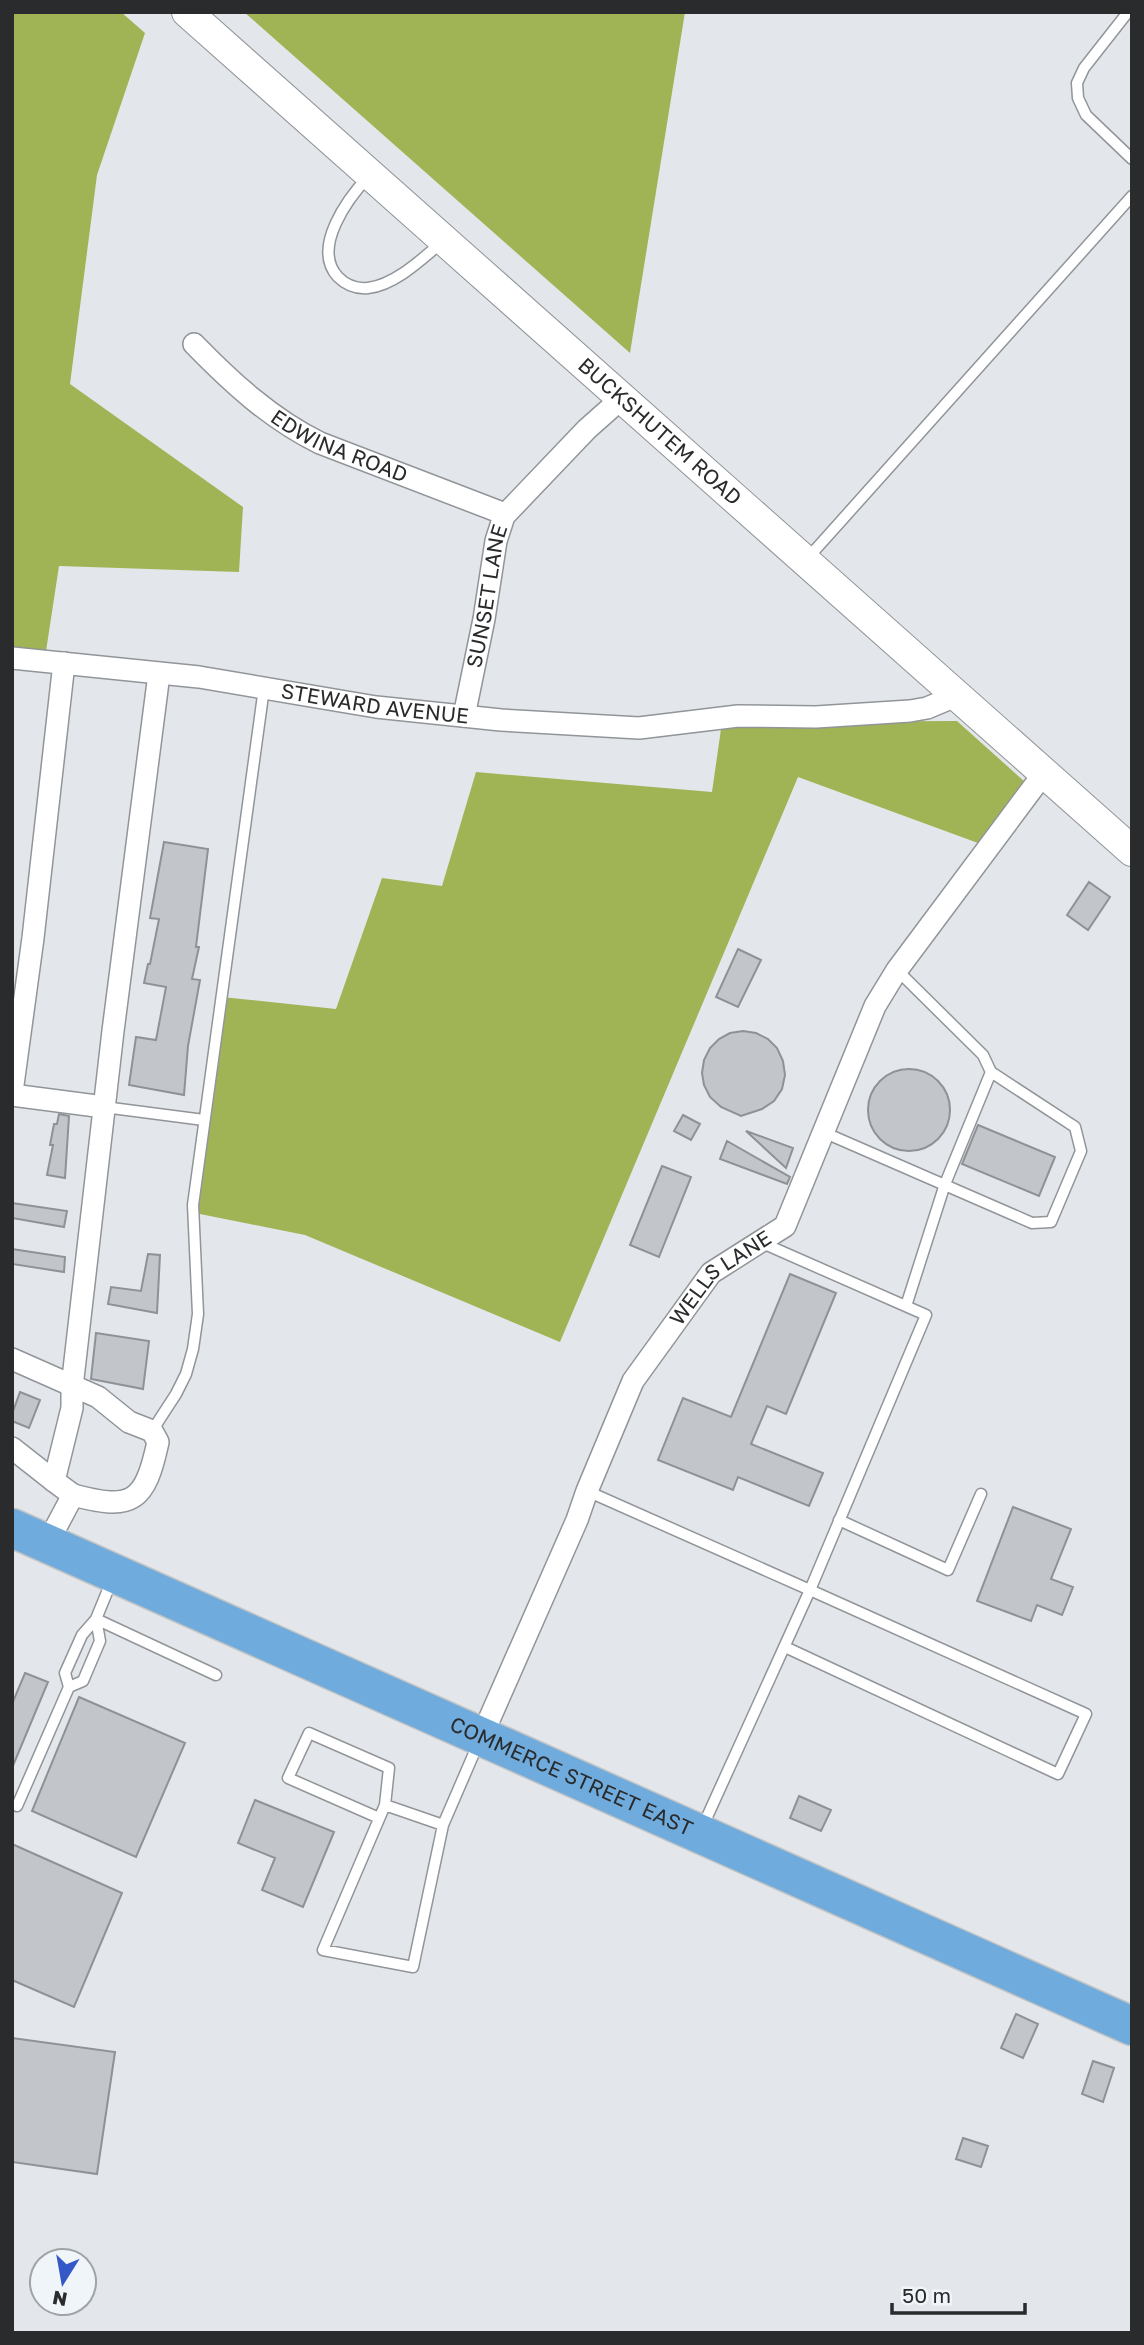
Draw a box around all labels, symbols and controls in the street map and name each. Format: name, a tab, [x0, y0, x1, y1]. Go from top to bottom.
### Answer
street label: BUCKSHUTEM ROAD	[573, 351, 747, 510]
street label: EDWINA ROAD	[266, 403, 412, 487]
street label: SUNSET LANE	[460, 521, 512, 670]
street label: STEWARD AVENUE	[279, 677, 470, 729]
street label: WELLS LANE	[664, 1224, 776, 1330]
street label: COMMERCE STREET EAST	[446, 1710, 697, 1841]
north arrow	[28, 2247, 98, 2317]
scale bar	[892, 2272, 1025, 2316]
text: 50 m	[902, 2282, 951, 2308]
text: N	[50, 2287, 69, 2312]

